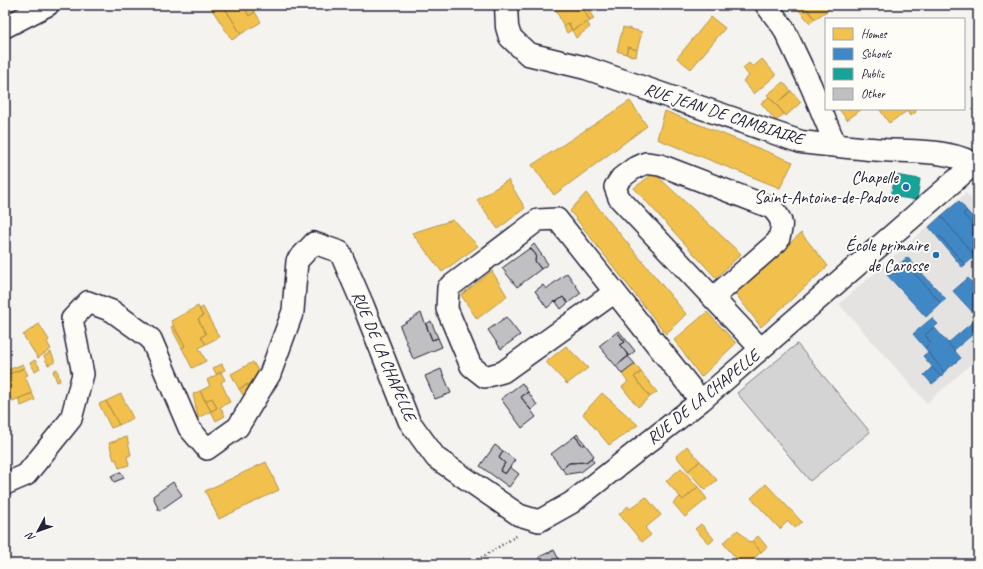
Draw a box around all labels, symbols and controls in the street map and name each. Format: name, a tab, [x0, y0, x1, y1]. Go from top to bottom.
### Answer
legend	[825, 18, 965, 110]
text: Homes	[861, 26, 888, 42]
text: Schools	[861, 46, 893, 62]
text: Public	[861, 66, 885, 82]
street label: RUE JEAN DE CAMBIAIRE	[642, 78, 808, 150]
text: Other	[861, 86, 887, 102]
place label: Chapelle Saint-Antoine-de-Padoue	[754, 167, 899, 208]
marker: Chapelle Saint-Antoine-de-Padoue	[901, 182, 911, 192]
place label: École primaire de Carosse	[846, 234, 929, 276]
marker: École primaire de Carosse	[931, 250, 941, 260]
street label: RUE DE LA CHAPELLE	[347, 288, 422, 426]
street label: RUE DE LA CHAPELLE	[642, 344, 765, 449]
north arrow	[18, 511, 58, 551]
text: N	[22, 529, 38, 545]

